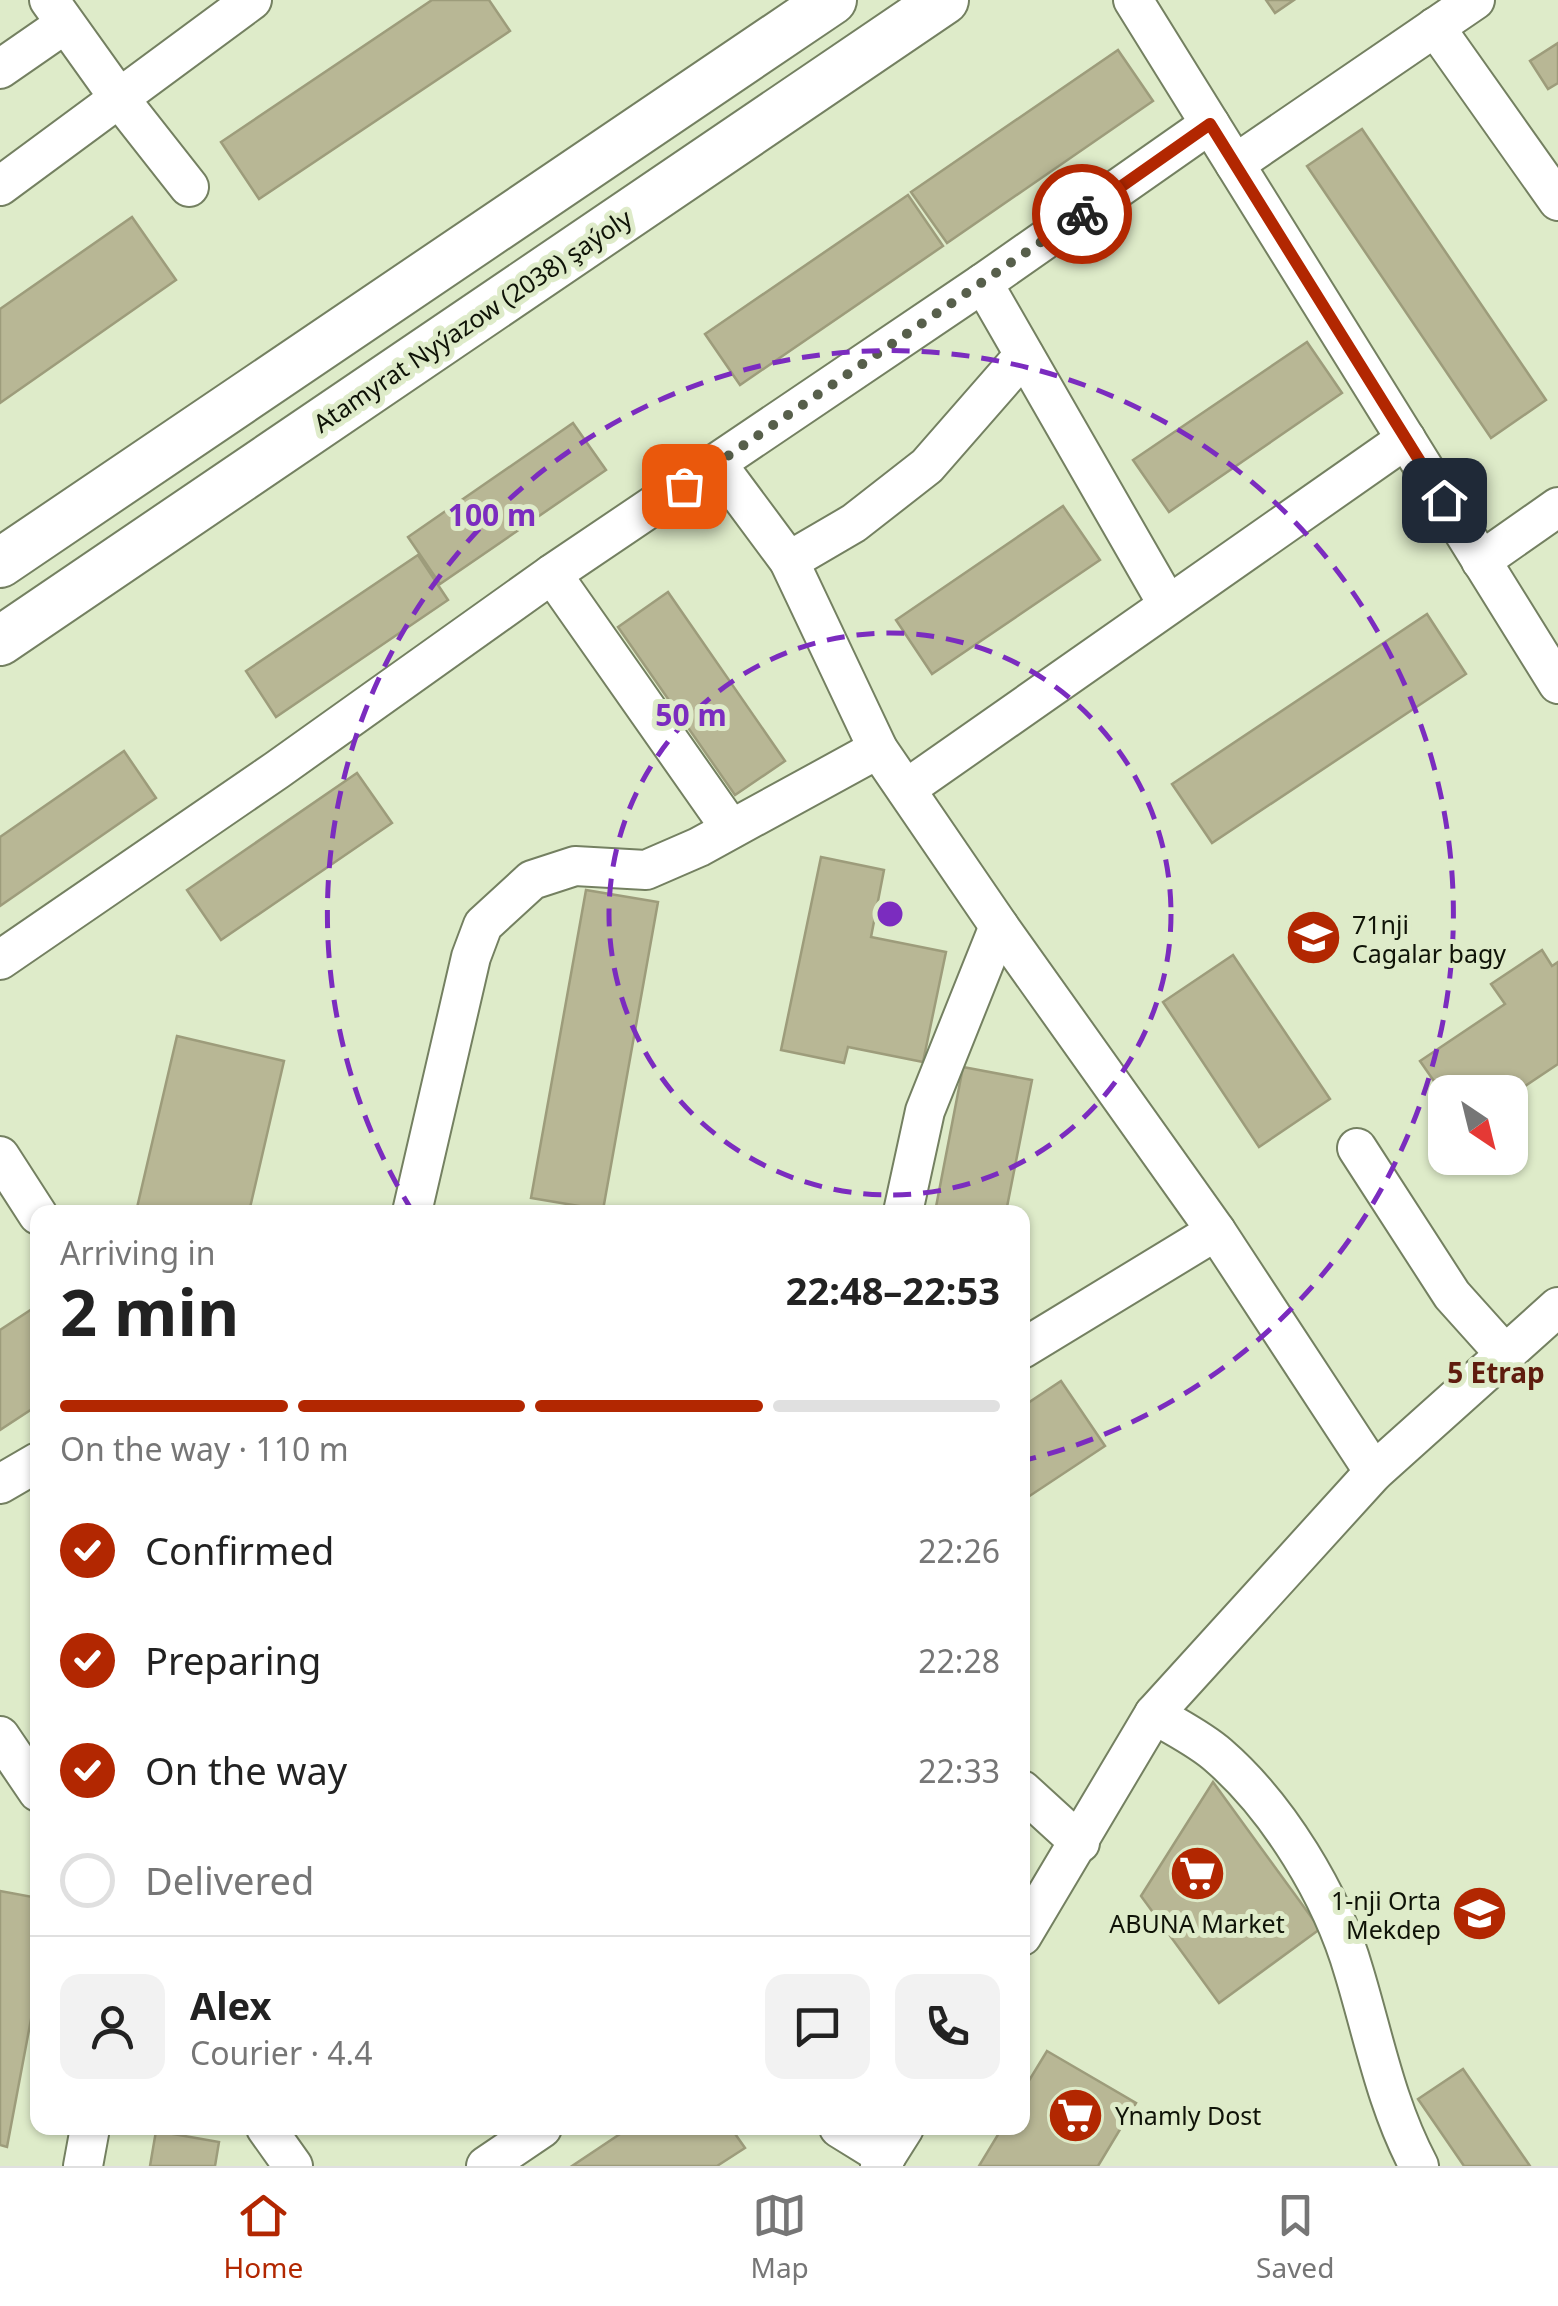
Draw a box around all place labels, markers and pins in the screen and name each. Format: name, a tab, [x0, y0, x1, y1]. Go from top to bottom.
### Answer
pin	[642, 444, 727, 529]
pin	[1402, 458, 1487, 543]
centre of rings	[872, 896, 908, 932]
place label: 71nji Cagalar bagy	[1352, 907, 1506, 970]
school or university icon: 71nji Cagalar bagy	[1283, 908, 1343, 968]
supermarket icon: ABUNA Market	[1167, 1844, 1227, 1904]
place label: 1-nji Orta Mekdep	[1331, 1883, 1441, 1946]
school or university icon: 1-nji Orta Mekdep	[1450, 1884, 1510, 1944]
place label: ABUNA Market	[1109, 1906, 1285, 1940]
supermarket icon: Ynamly Dost	[1046, 2085, 1106, 2145]
place label: Ynamly Dost	[1115, 2098, 1261, 2132]

